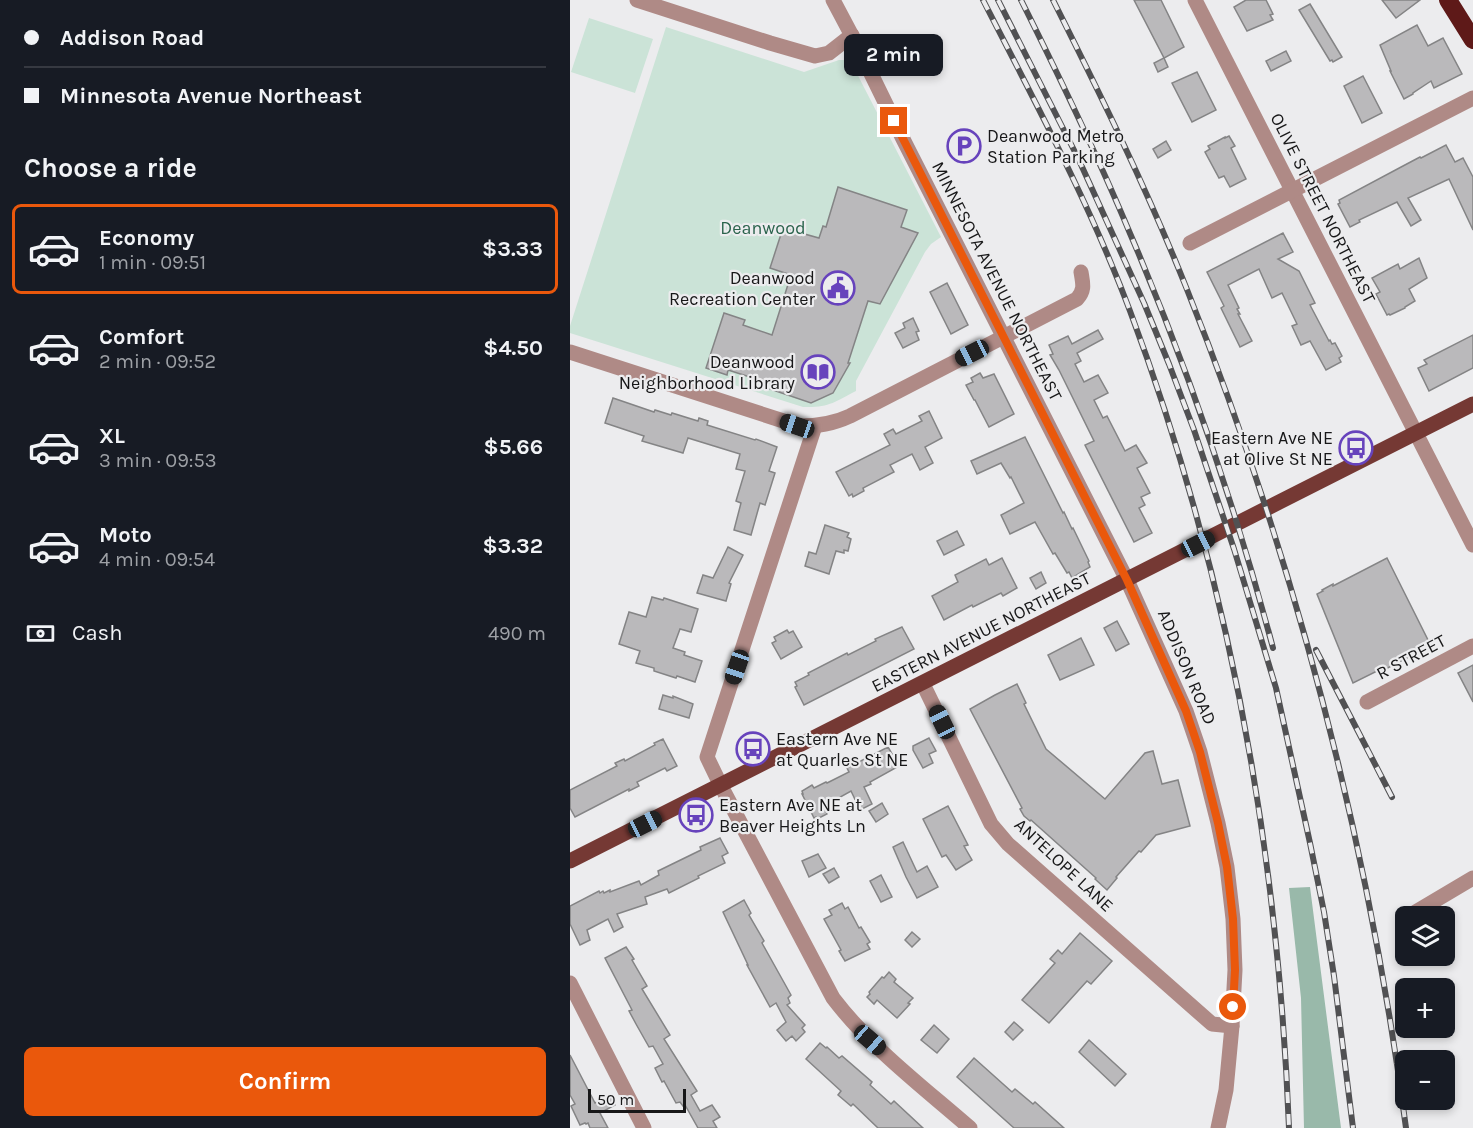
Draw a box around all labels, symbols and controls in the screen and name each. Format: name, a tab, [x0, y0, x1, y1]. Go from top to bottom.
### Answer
text: Addison Road	[60, 25, 204, 51]
callout: 2 min	[844, 34, 944, 76]
text: 2 min	[866, 43, 921, 66]
text: Minnesota Avenue Northeast	[60, 83, 362, 109]
route end	[880, 107, 907, 134]
street label: OLIVE STREET NORTHEAST	[1265, 109, 1381, 307]
place label: Deanwood Metro Station Parking	[987, 125, 1124, 168]
parking icon: Deanwood Metro Station Parking	[946, 128, 982, 164]
text: Choose a ride	[24, 152, 197, 184]
street label: MINNESOTA AVENUE NORTHEAST	[927, 158, 1067, 404]
park label: Deanwood	[720, 217, 806, 239]
icon: car	[27, 222, 81, 276]
text: Economy	[99, 225, 194, 251]
text: $3.33	[482, 236, 543, 262]
text: 1 min · 09:51	[99, 251, 206, 274]
place label: Deanwood Recreation Center	[669, 267, 815, 310]
public building icon: Deanwood Recreation Center	[820, 270, 856, 306]
icon: car	[27, 321, 81, 375]
text: Comfort	[99, 324, 184, 350]
text: $4.50	[483, 335, 543, 361]
car	[952, 337, 992, 369]
text: 2 min · 09:52	[99, 350, 216, 373]
place label: Deanwood Neighborhood Library	[619, 351, 796, 394]
library icon: Deanwood Neighborhood Library	[800, 354, 836, 390]
car	[777, 412, 817, 440]
icon: car	[27, 420, 81, 474]
text: XL	[99, 423, 125, 449]
place label: Eastern Ave NE at Olive St NE	[1211, 427, 1333, 470]
bus stop icon: Eastern Ave NE at Olive St NE	[1338, 430, 1374, 466]
text: $5.66	[484, 434, 543, 460]
text: 3 min · 09:53	[99, 449, 217, 472]
icon: car	[27, 519, 81, 573]
text: Moto	[99, 522, 152, 548]
car	[1178, 528, 1218, 560]
text: $3.32	[482, 533, 543, 559]
text: 4 min · 09:54	[99, 548, 215, 571]
street label: EASTERN AVENUE NORTHEAST	[868, 567, 1094, 697]
street label: ADDISON ROAD	[1153, 606, 1221, 728]
icon: cash	[24, 617, 57, 650]
text: Cash	[72, 620, 122, 646]
text: 490 m	[488, 622, 546, 645]
street label: R STREET	[1373, 630, 1449, 684]
car	[723, 647, 751, 687]
car	[926, 702, 958, 742]
place label: Eastern Ave NE at Quarles St NE	[776, 728, 908, 771]
bus stop icon: Eastern Ave NE at Quarles St NE	[735, 731, 771, 767]
place label: Eastern Ave NE at Beaver Heights Ln	[719, 794, 866, 837]
bus stop icon: Eastern Ave NE at Beaver Heights Ln	[678, 797, 714, 833]
car	[625, 808, 665, 840]
street label: ANTELOPE LANE	[1010, 814, 1118, 916]
map controls	[1395, 906, 1455, 1110]
button: layers	[1395, 906, 1455, 966]
button: +	[1395, 978, 1455, 1038]
route start	[1219, 993, 1246, 1020]
car	[851, 1021, 889, 1059]
button: Confirm	[24, 1047, 546, 1116]
button: −	[1395, 1050, 1455, 1110]
scale bar	[588, 1086, 686, 1114]
text: 50 m	[597, 1090, 634, 1109]

